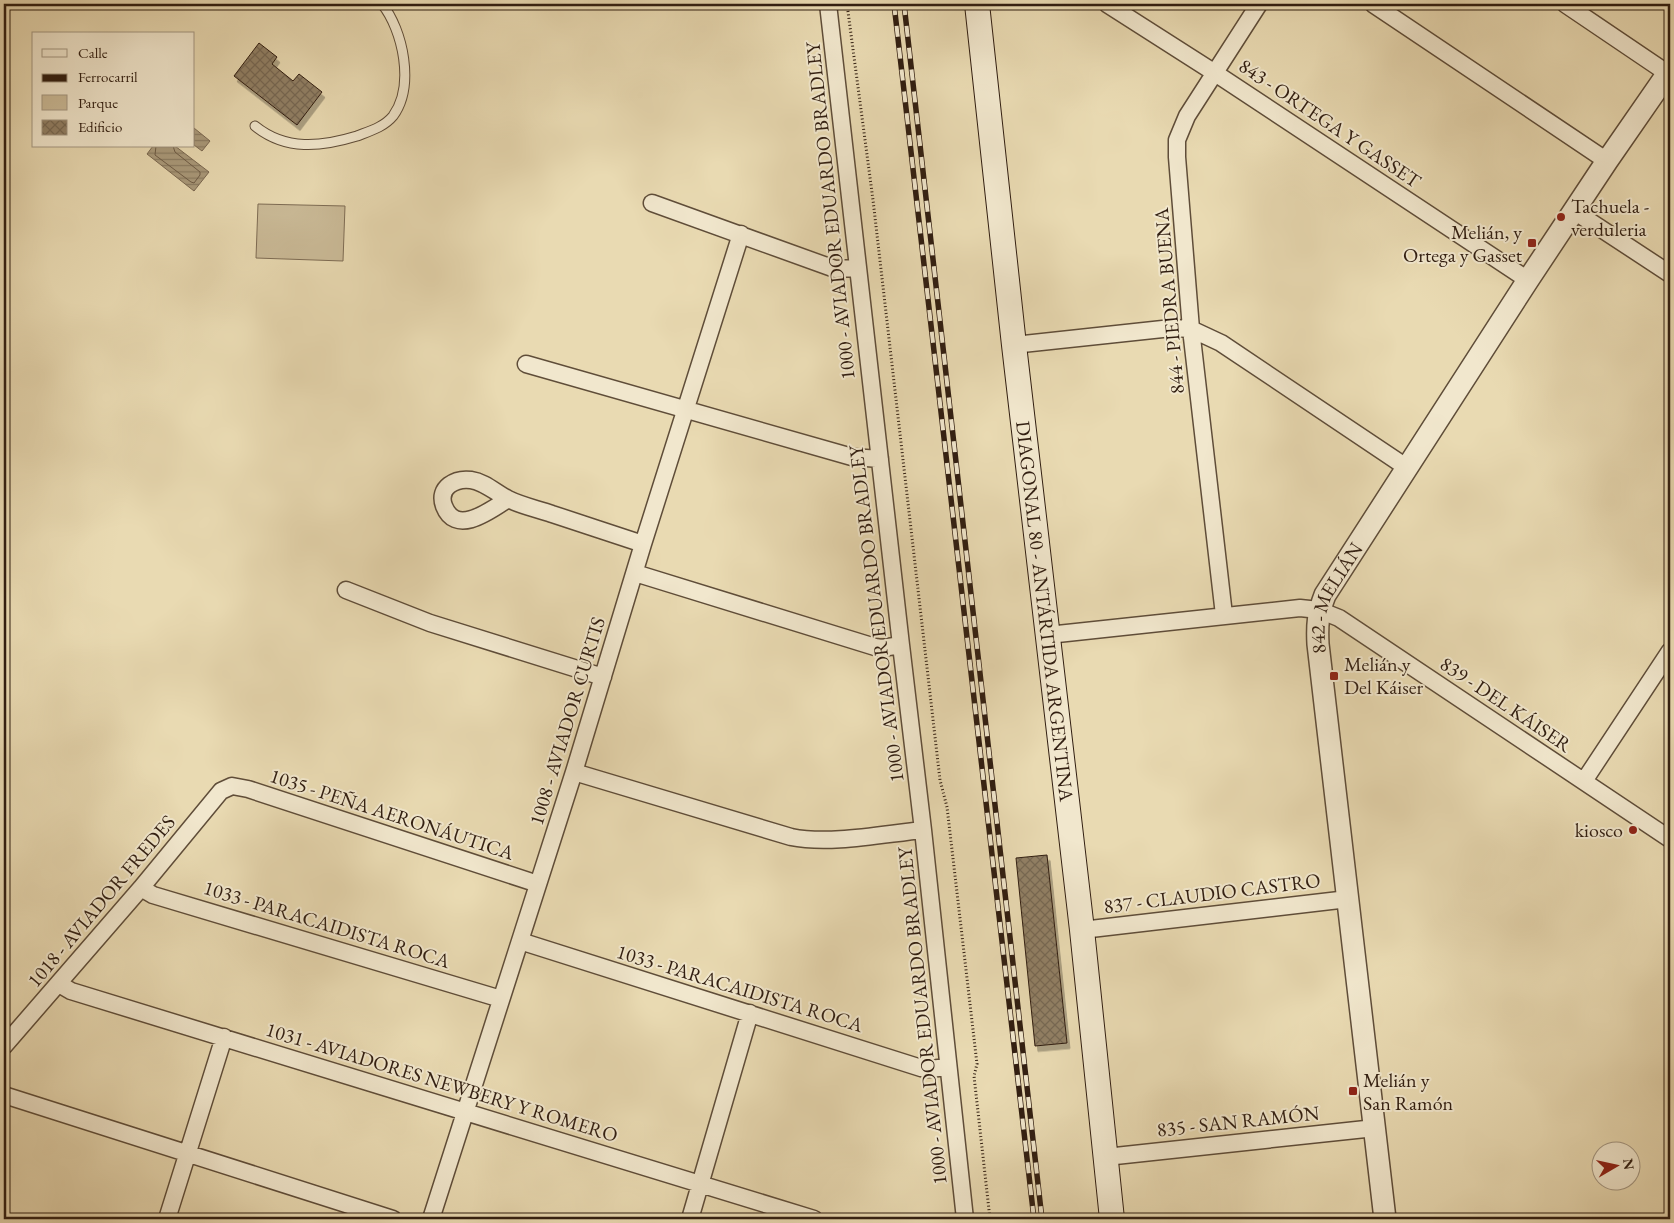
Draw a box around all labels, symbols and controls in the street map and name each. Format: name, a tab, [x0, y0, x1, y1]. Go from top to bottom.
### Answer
legend	[32, 32, 195, 148]
street label: 1000 - AVIADOR EDUARDO BRADLEY	[799, 39, 861, 381]
text: Calle	[78, 43, 108, 62]
street label: 843 - ORTEGA Y GASSET	[1234, 52, 1427, 194]
text: Ferrocarril	[78, 67, 138, 86]
text: Parque	[78, 93, 118, 112]
text: Edificio	[78, 117, 122, 136]
place label: Tachuela - verduleria	[1571, 193, 1649, 242]
street label: 844 - PIEDRA BUENA	[1148, 207, 1190, 395]
marker: Tachuela - verduleria	[1555, 211, 1567, 223]
place label: Melián, y Ortega y Gasset	[1403, 219, 1523, 268]
marker: Melián, y Ortega y Gasset	[1526, 237, 1538, 249]
street label: DIAGONAL 80 - ANTÁRTIDA ARGENTINA	[1010, 420, 1080, 803]
street label: 1000 - AVIADOR EDUARDO BRADLEY	[842, 443, 910, 784]
street label: 842 - MELIÁN	[1305, 537, 1369, 655]
street label: 1008 - AVIADOR CURTIS	[523, 614, 611, 828]
street label: 839 - DEL KÁISER	[1435, 650, 1577, 758]
place label: Melián y Del Káiser	[1344, 651, 1423, 700]
marker: Melián y Del Káiser	[1328, 670, 1340, 682]
street label: 1035 - PEÑA AERONÁUTICA	[267, 762, 518, 866]
street label: 1018 - AVIADOR FREDES	[21, 810, 181, 992]
place label: kiosco	[1575, 817, 1623, 843]
marker: kiosco	[1627, 824, 1639, 836]
street label: 1000 - AVIADOR EDUARDO BRADLEY	[891, 844, 953, 1186]
street label: 837 - CLAUDIO CASTRO	[1102, 867, 1322, 919]
street label: 1033 - PARACAIDISTA ROCA	[201, 874, 454, 974]
street label: 1033 - PARACAIDISTA ROCA	[614, 938, 867, 1038]
street label: 1031 - AVIADORES NEWBERY Y ROMERO	[263, 1016, 621, 1148]
place label: Melián y San Ramón	[1363, 1067, 1454, 1116]
marker: Melián y San Ramón	[1347, 1085, 1359, 1097]
street label: 835 - SAN RAMÓN	[1155, 1100, 1321, 1142]
north arrow	[1592, 1140, 1642, 1190]
text: N	[1619, 1157, 1639, 1172]

